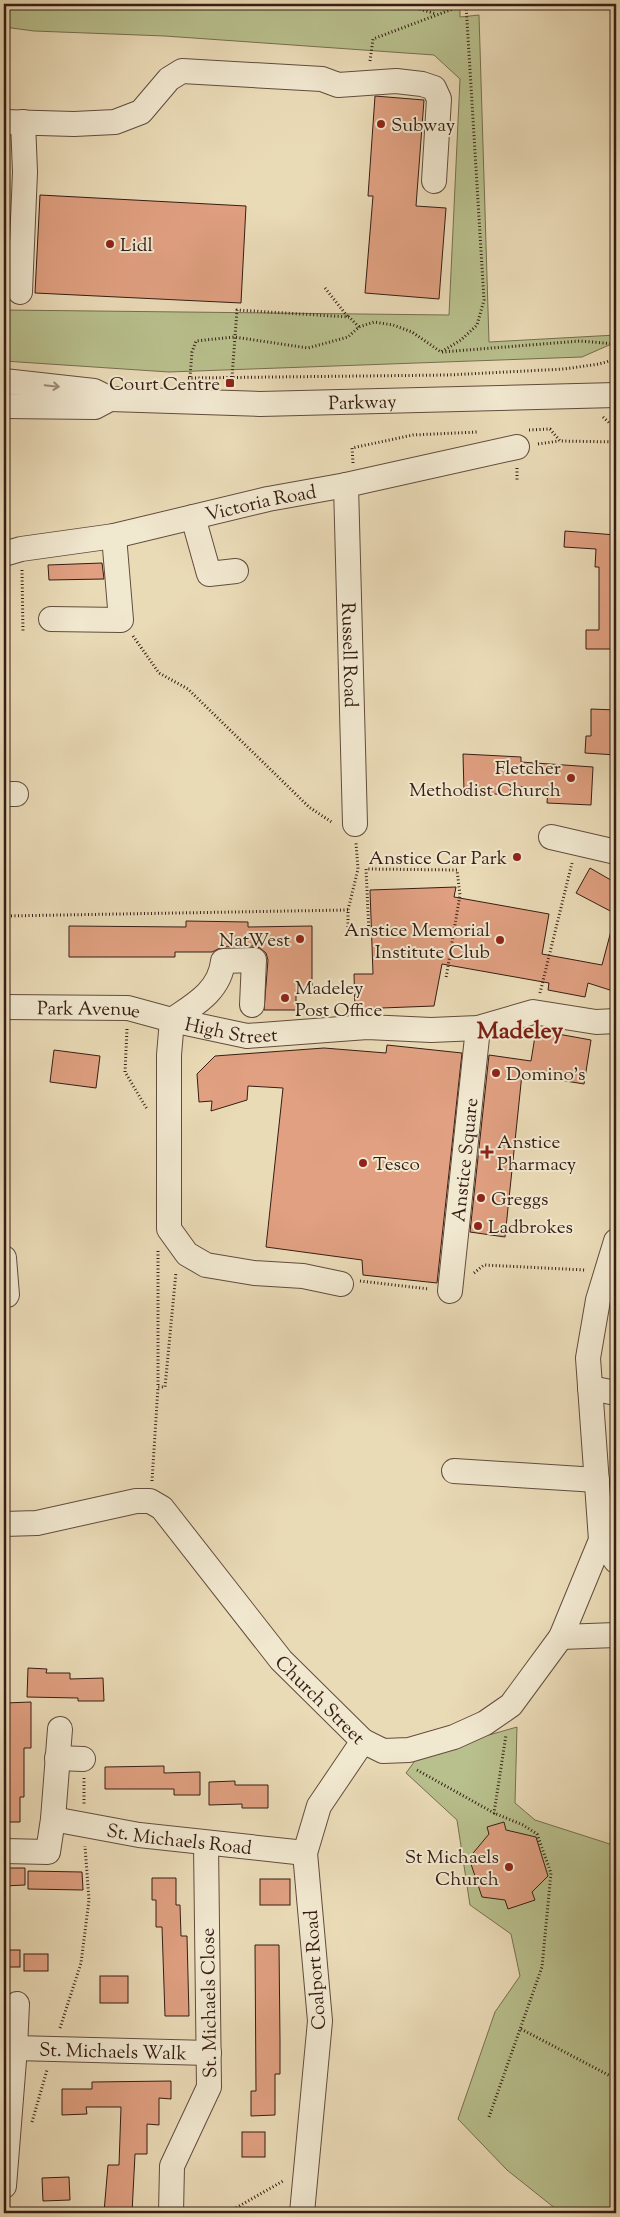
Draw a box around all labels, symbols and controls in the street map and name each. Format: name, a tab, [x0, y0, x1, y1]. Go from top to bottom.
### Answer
place label: Subway	[391, 113, 456, 140]
marker: Subway	[375, 118, 387, 130]
place label: Lidl	[120, 233, 153, 260]
marker: Lidl	[104, 238, 116, 250]
place label: Court Centre	[109, 372, 220, 399]
marker: Court Centre	[224, 377, 236, 389]
one-way arrow	[44, 381, 60, 391]
street label: Parkway	[328, 390, 397, 418]
street label: Victoria Road	[203, 480, 319, 530]
street label: Russell Road	[333, 602, 363, 708]
place label: Fletcher Methodist Church	[409, 756, 561, 805]
marker: Fletcher Methodist Church	[565, 772, 577, 784]
place label: Anstice Car Park	[369, 846, 508, 873]
marker: Anstice Car Park	[511, 851, 523, 863]
place label: Anstice Memorial Institute Club	[344, 918, 490, 967]
place label: NatWest	[219, 928, 291, 955]
marker: NatWest	[294, 933, 306, 945]
marker: Anstice Memorial Institute Club	[494, 934, 506, 946]
place label: Madeley Post Office	[295, 976, 382, 1025]
marker: Madeley Post Office	[279, 992, 291, 1004]
street label: Park Avenue	[37, 996, 144, 1027]
street label: High Street	[182, 1012, 279, 1052]
district label: Madeley	[477, 1015, 563, 1049]
place label: Domino's	[506, 1062, 585, 1089]
marker: Domino's	[490, 1067, 502, 1079]
street label: Anstice Square	[446, 1096, 486, 1223]
place label: Anstice Pharmacy	[497, 1130, 577, 1179]
marker: Anstice Pharmacy	[481, 1146, 493, 1158]
place label: Tesco	[373, 1152, 420, 1179]
marker: Tesco	[357, 1157, 369, 1169]
place label: Greggs	[491, 1187, 548, 1214]
marker: Greggs	[475, 1192, 487, 1204]
place label: Ladbrokes	[488, 1215, 573, 1242]
marker: Ladbrokes	[472, 1220, 484, 1232]
street label: Church Street	[268, 1650, 370, 1752]
street label: St. Michaels Road	[104, 1818, 253, 1863]
place label: St Michaels Church	[405, 1845, 499, 1894]
marker: St Michaels Church	[503, 1861, 515, 1873]
street label: Coalport Road	[299, 1909, 334, 2031]
street label: St. Michaels Close	[196, 1927, 225, 2078]
street label: St. Michaels Walk	[39, 2038, 188, 2068]

